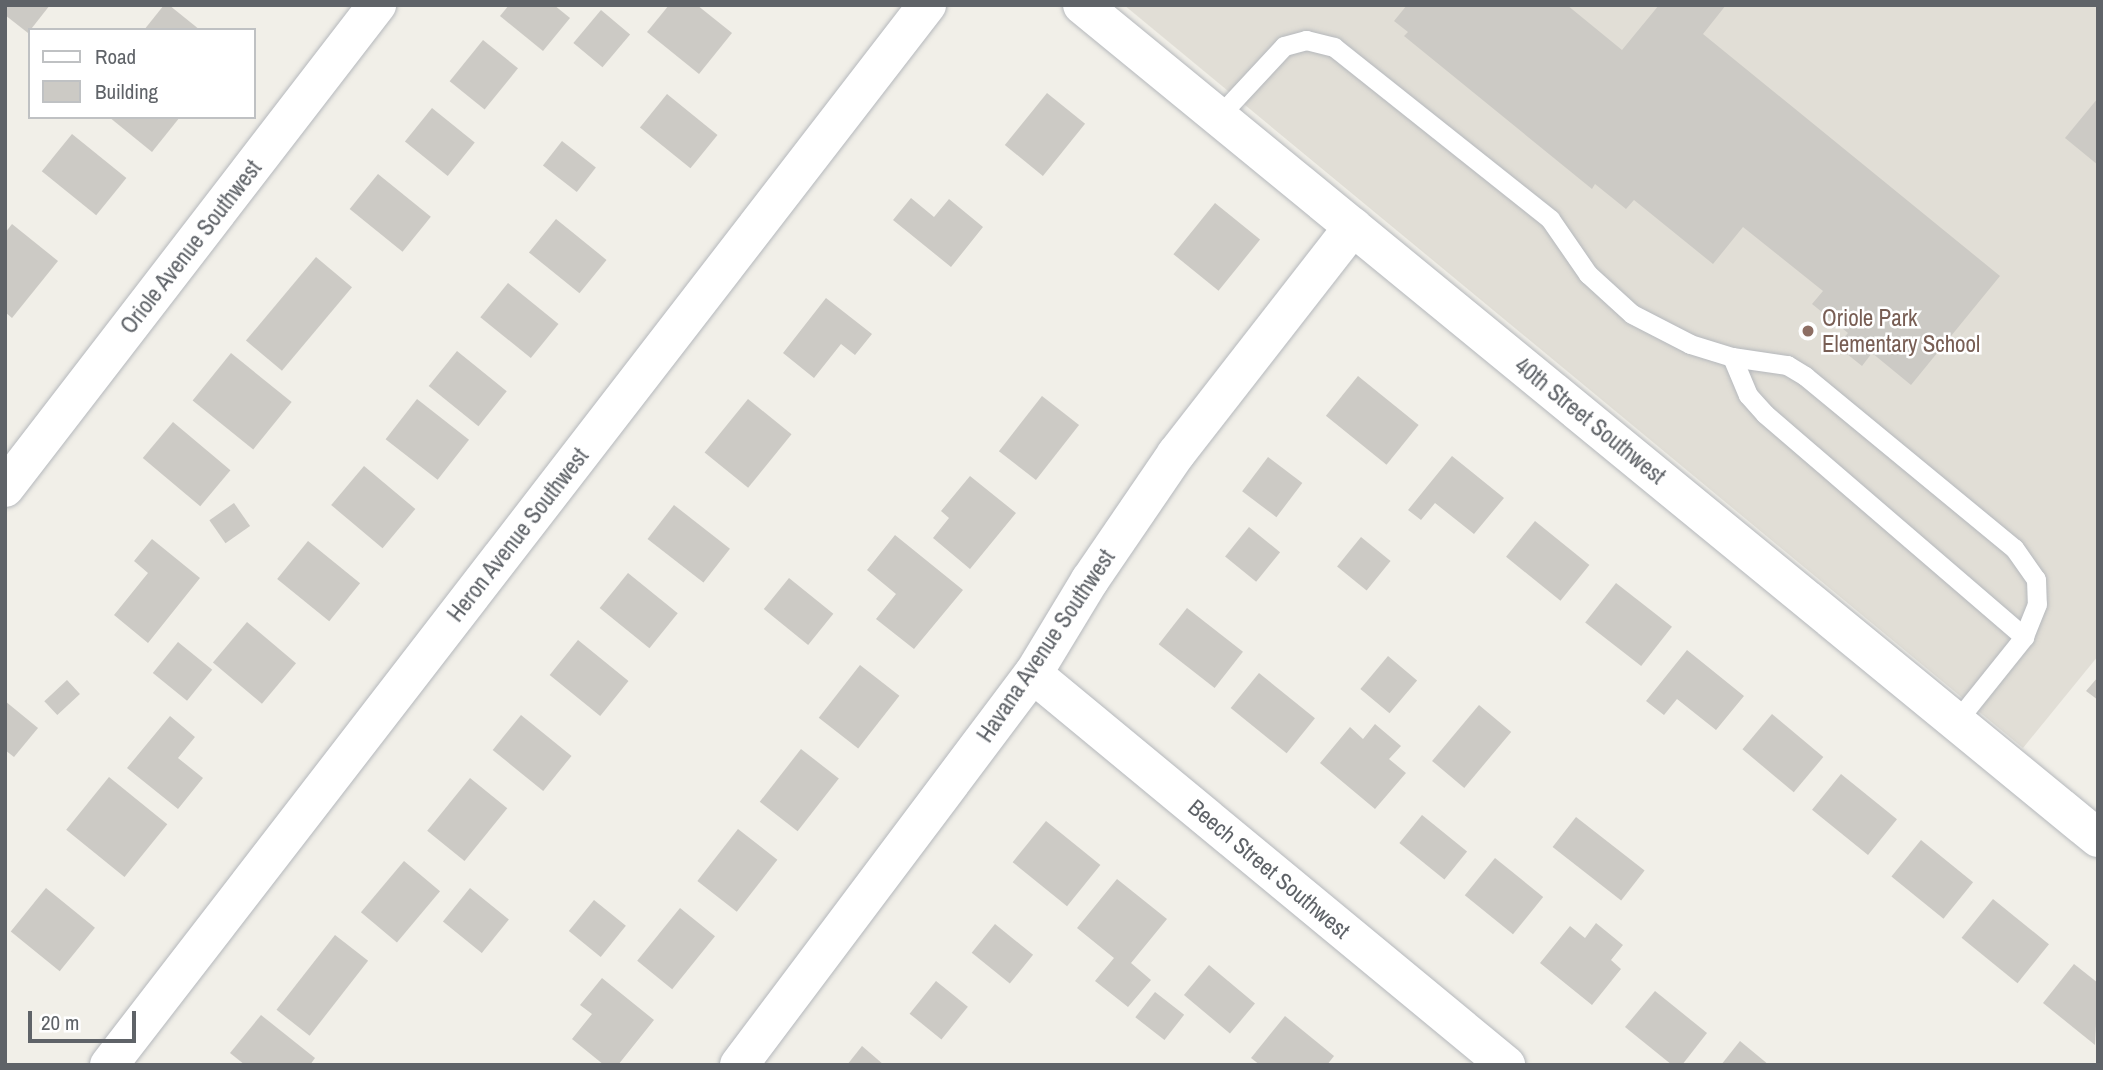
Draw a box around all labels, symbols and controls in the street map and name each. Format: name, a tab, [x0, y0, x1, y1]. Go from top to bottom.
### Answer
legend	[28, 28, 256, 119]
text: Road	[95, 42, 136, 71]
text: Building	[95, 77, 158, 106]
street label: Oriole Avenue Southwest	[114, 154, 268, 340]
place label: Oriole Park Elementary School	[1822, 304, 1980, 358]
marker: Oriole Park Elementary School	[1800, 323, 1816, 339]
street label: 40th Street Southwest	[1509, 352, 1671, 490]
street label: Heron Avenue Southwest	[441, 442, 595, 628]
street label: Havana Avenue Southwest	[971, 544, 1121, 748]
street label: Beech Street Southwest	[1183, 793, 1355, 945]
scale bar	[32, 996, 140, 1040]
text: 20 m	[41, 1008, 79, 1037]

